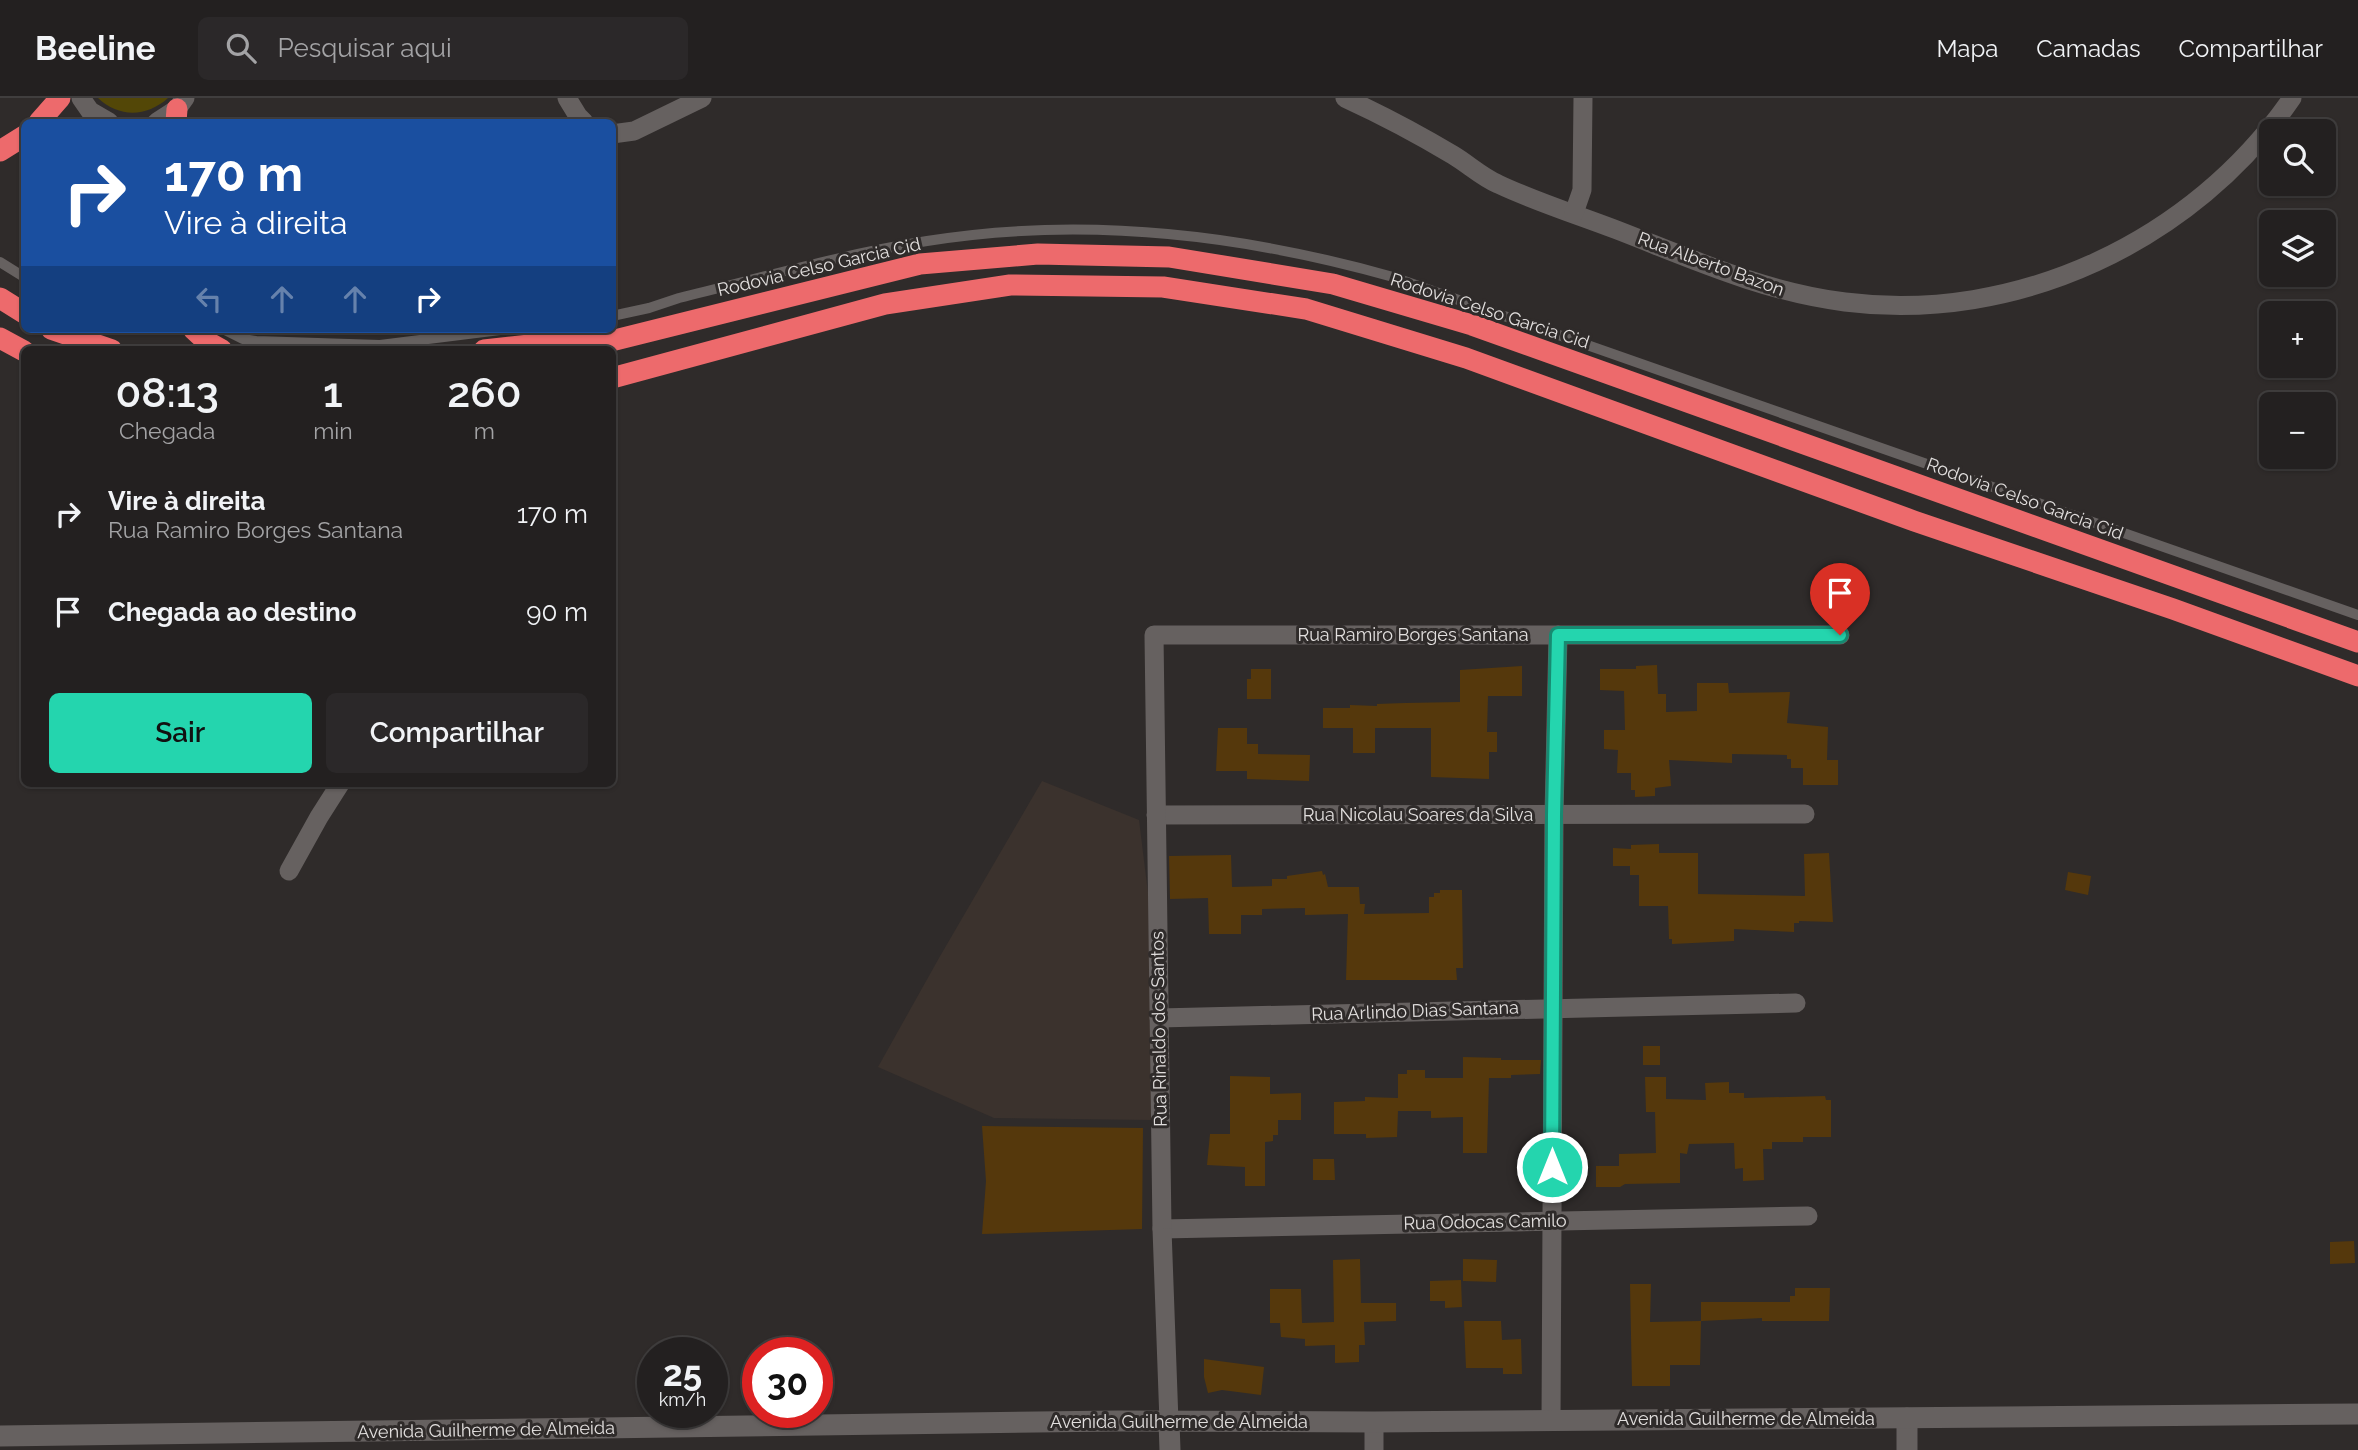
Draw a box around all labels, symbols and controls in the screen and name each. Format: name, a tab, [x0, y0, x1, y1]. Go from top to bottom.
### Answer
search box	[198, 17, 688, 80]
text: Beeline	[35, 29, 156, 68]
icon: search	[222, 29, 260, 67]
text: Pesquisar aqui	[278, 33, 452, 63]
text: Mapa	[1936, 34, 1998, 63]
text: Camadas	[2036, 34, 2141, 63]
text: Compartilhar	[2179, 34, 2323, 63]
map controls	[2259, 119, 2336, 469]
button: search	[2259, 119, 2336, 196]
text: 170 m	[164, 145, 303, 202]
icon: right	[49, 147, 140, 238]
text: Vire à direita	[164, 204, 347, 241]
button: layers	[2259, 210, 2336, 287]
street label: Rua Alberto Bazon	[1635, 227, 1787, 300]
street label: Rodovia Celso Garcia Cid	[715, 233, 923, 300]
street label: Rodovia Celso Garcia Cid	[1388, 268, 1592, 353]
icon: left	[190, 280, 228, 318]
icon: ahead	[263, 280, 301, 318]
icon: ahead	[336, 280, 374, 318]
icon: right	[409, 280, 447, 318]
button: +	[2259, 301, 2336, 378]
text: 08:13	[115, 368, 219, 417]
text: 1	[323, 368, 343, 417]
text: 260	[447, 368, 522, 417]
button: −	[2259, 392, 2336, 469]
text: Chegada	[119, 417, 215, 444]
text: min	[313, 417, 353, 444]
text: m	[474, 417, 495, 444]
street label: Rodovia Celso Garcia Cid	[1924, 453, 2126, 544]
text: Vire à direita	[108, 486, 265, 516]
icon: right	[49, 495, 87, 533]
text: 170 m	[517, 499, 588, 529]
text: Rua Ramiro Borges Santana	[108, 516, 403, 543]
pin	[1810, 563, 1870, 635]
icon: arrive	[1821, 574, 1859, 612]
icon: arrive	[49, 593, 87, 631]
text: Chegada ao destino	[108, 597, 357, 627]
text: 90 m	[526, 597, 588, 627]
street label: Rua Ramiro Borges Santana	[1298, 624, 1528, 645]
button: Sair	[49, 693, 312, 773]
button: Compartilhar	[326, 693, 588, 773]
street label: Rua Nicolau Soares da Silva	[1303, 804, 1533, 825]
street label: Rua Rinaldo dos Santos	[1146, 931, 1171, 1127]
street label: Rua Arlindo Dias Santana	[1311, 996, 1519, 1025]
position arrow	[1515, 1130, 1589, 1204]
street label: Rua Odocas Camilo	[1403, 1210, 1567, 1233]
speed limit sign: 30	[742, 1337, 833, 1428]
text: 25	[663, 1353, 702, 1394]
text: km/h	[659, 1389, 706, 1410]
street label: Avenida Guilherme de Almeida	[1617, 1408, 1875, 1429]
street label: Avenida Guilherme de Almeida	[1050, 1411, 1308, 1432]
street label: Avenida Guilherme de Almeida	[357, 1417, 615, 1442]

